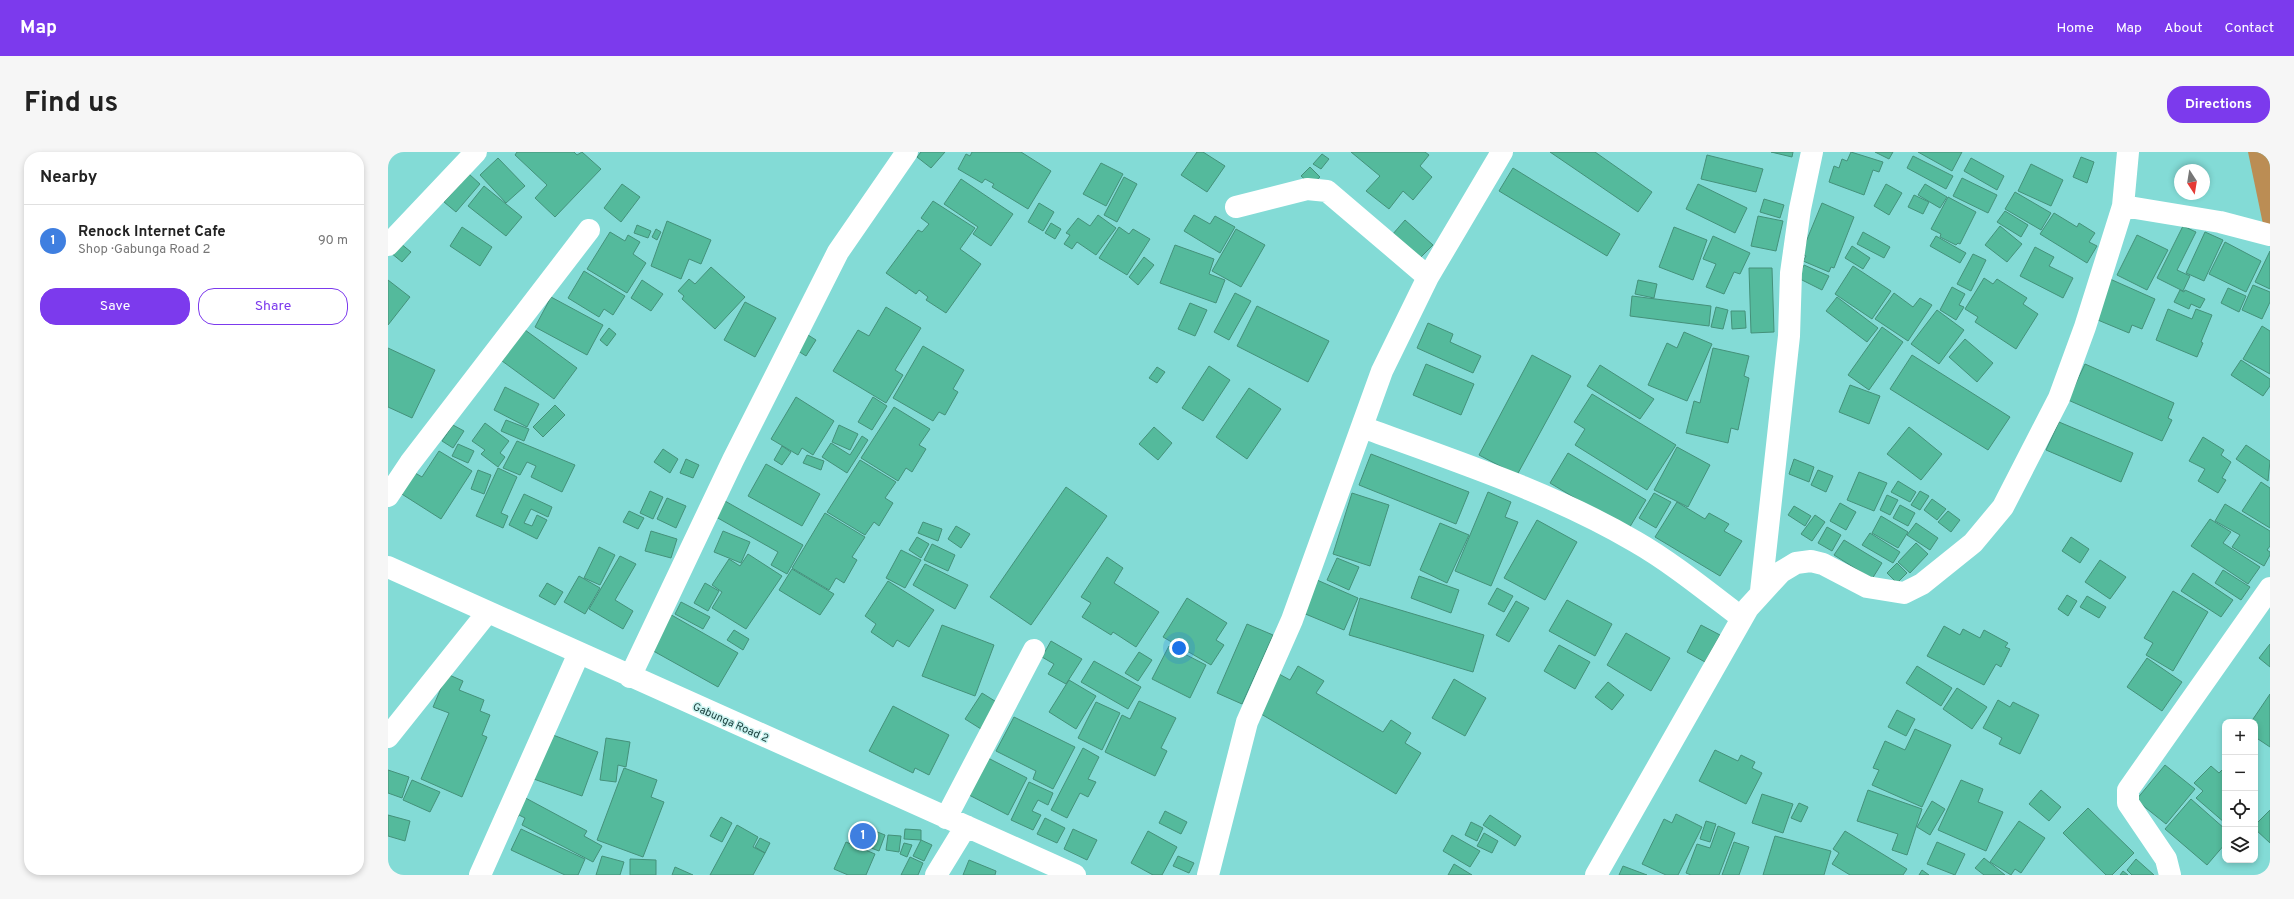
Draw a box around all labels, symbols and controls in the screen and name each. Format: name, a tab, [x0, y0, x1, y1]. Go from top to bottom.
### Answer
text: Map	[20, 16, 57, 40]
text: Home	[2057, 20, 2094, 37]
text: Map	[2116, 20, 2142, 37]
text: About	[2164, 20, 2203, 37]
text: Contact	[2225, 20, 2274, 37]
text: Find us	[24, 86, 118, 122]
button: Directions	[2167, 86, 2270, 123]
north arrow	[2174, 164, 2210, 200]
text: Nearby	[40, 167, 97, 189]
text: Renock Internet Cafe	[78, 223, 226, 242]
text: 1	[50, 233, 56, 249]
text: 90 m	[318, 233, 348, 249]
text: Shop · Gabunga Road 2	[78, 242, 210, 258]
button: Save	[40, 288, 190, 325]
button: Share	[198, 288, 348, 325]
your location	[1169, 638, 1189, 658]
street label: Gabunga Road 2	[690, 700, 771, 746]
map controls	[2222, 719, 2258, 863]
button: +	[2222, 719, 2258, 755]
button: −	[2222, 755, 2258, 791]
button: locate	[2222, 791, 2258, 827]
pin: 1	[850, 821, 876, 851]
button: layers	[2222, 827, 2258, 863]

